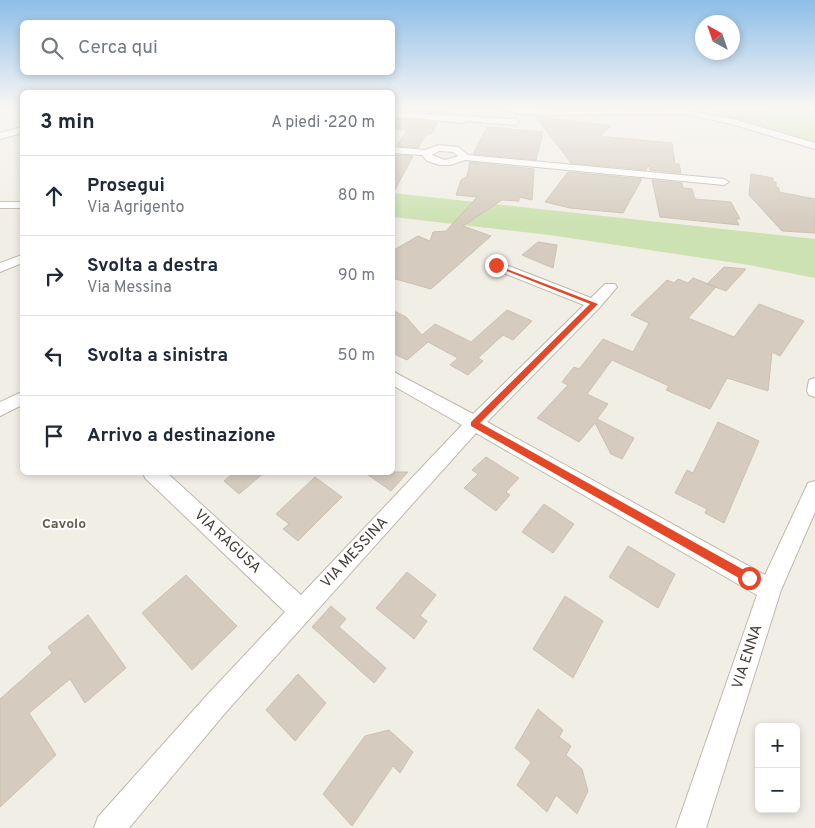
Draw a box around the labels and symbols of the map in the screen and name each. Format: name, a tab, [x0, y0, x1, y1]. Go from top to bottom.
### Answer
north arrow	[695, 15, 740, 60]
route end	[485, 254, 508, 277]
street label: VIA RAGUSA	[189, 506, 265, 578]
street label: VIA MESSINA	[317, 513, 393, 593]
district label: Cavolo	[42, 516, 86, 533]
route start	[738, 567, 761, 590]
street label: VIA ENNA	[729, 622, 767, 692]

